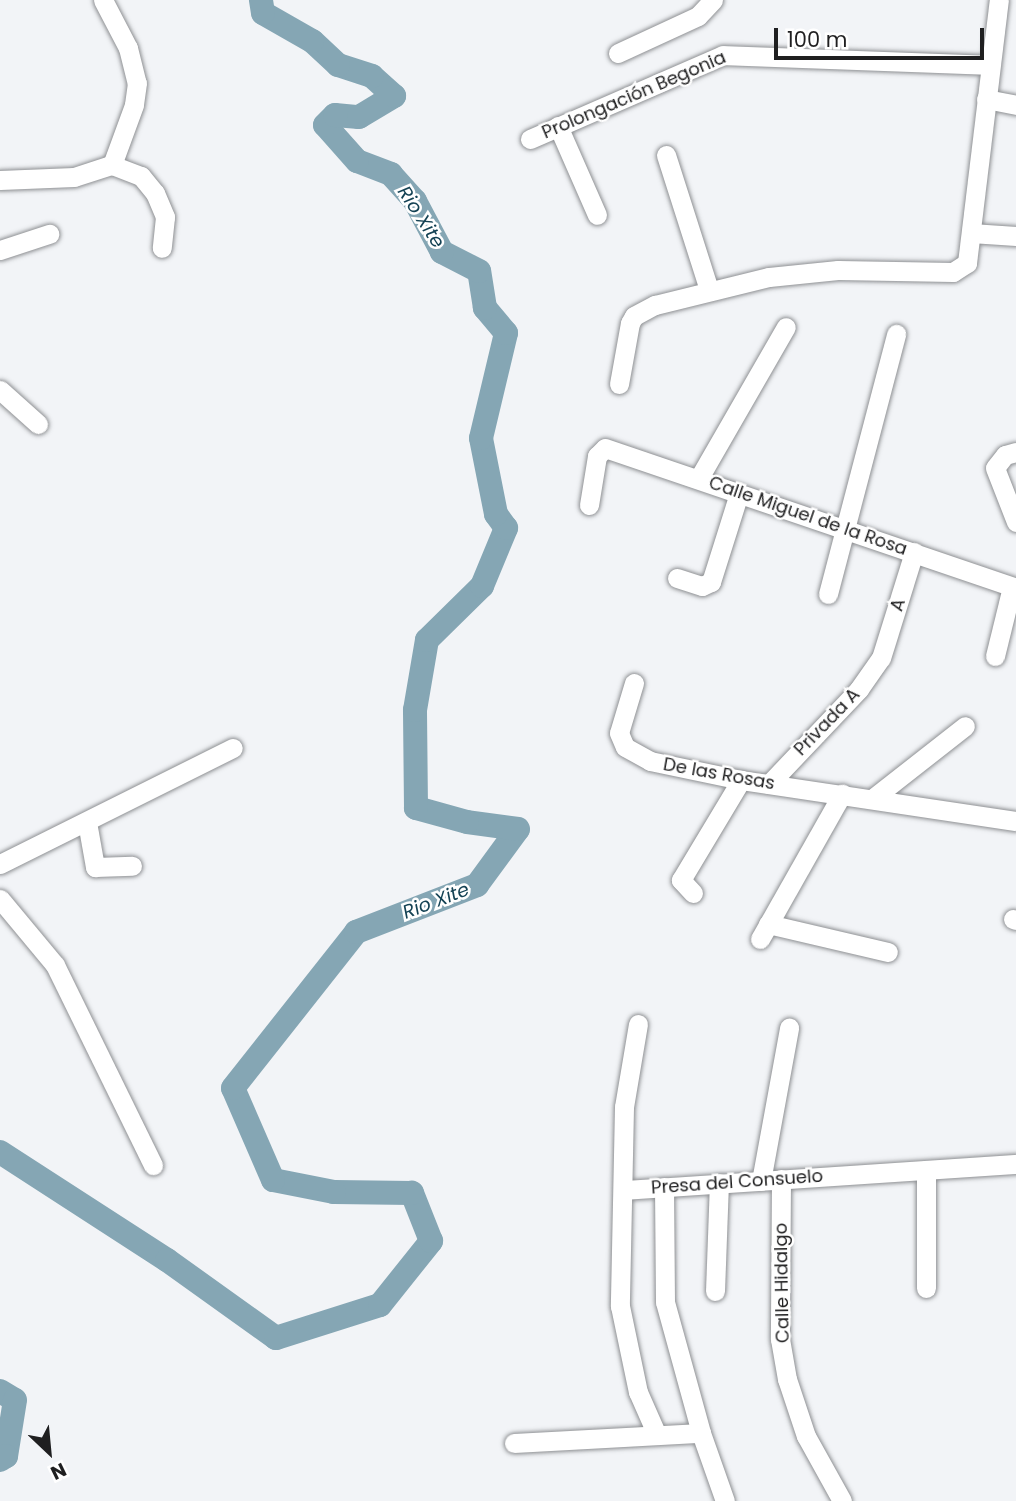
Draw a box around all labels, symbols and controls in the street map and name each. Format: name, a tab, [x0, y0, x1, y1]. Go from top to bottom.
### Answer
scale bar	[778, 14, 988, 58]
text: 100 m	[787, 25, 847, 54]
street label: Prolongación Begonia	[539, 46, 729, 144]
water label: Rio Xite	[393, 182, 449, 252]
street label: Calle Miguel de la Rosa	[706, 472, 910, 560]
street label: A	[886, 596, 910, 614]
street label: Privada A	[790, 684, 864, 760]
street label: De las Rosas	[662, 754, 776, 794]
water label: Rio Xite	[400, 878, 472, 924]
street label: Presa del Consuelo	[650, 1165, 824, 1199]
street label: Calle Hidalgo	[770, 1223, 794, 1343]
north arrow	[14, 1417, 84, 1487]
text: N	[46, 1456, 71, 1487]

